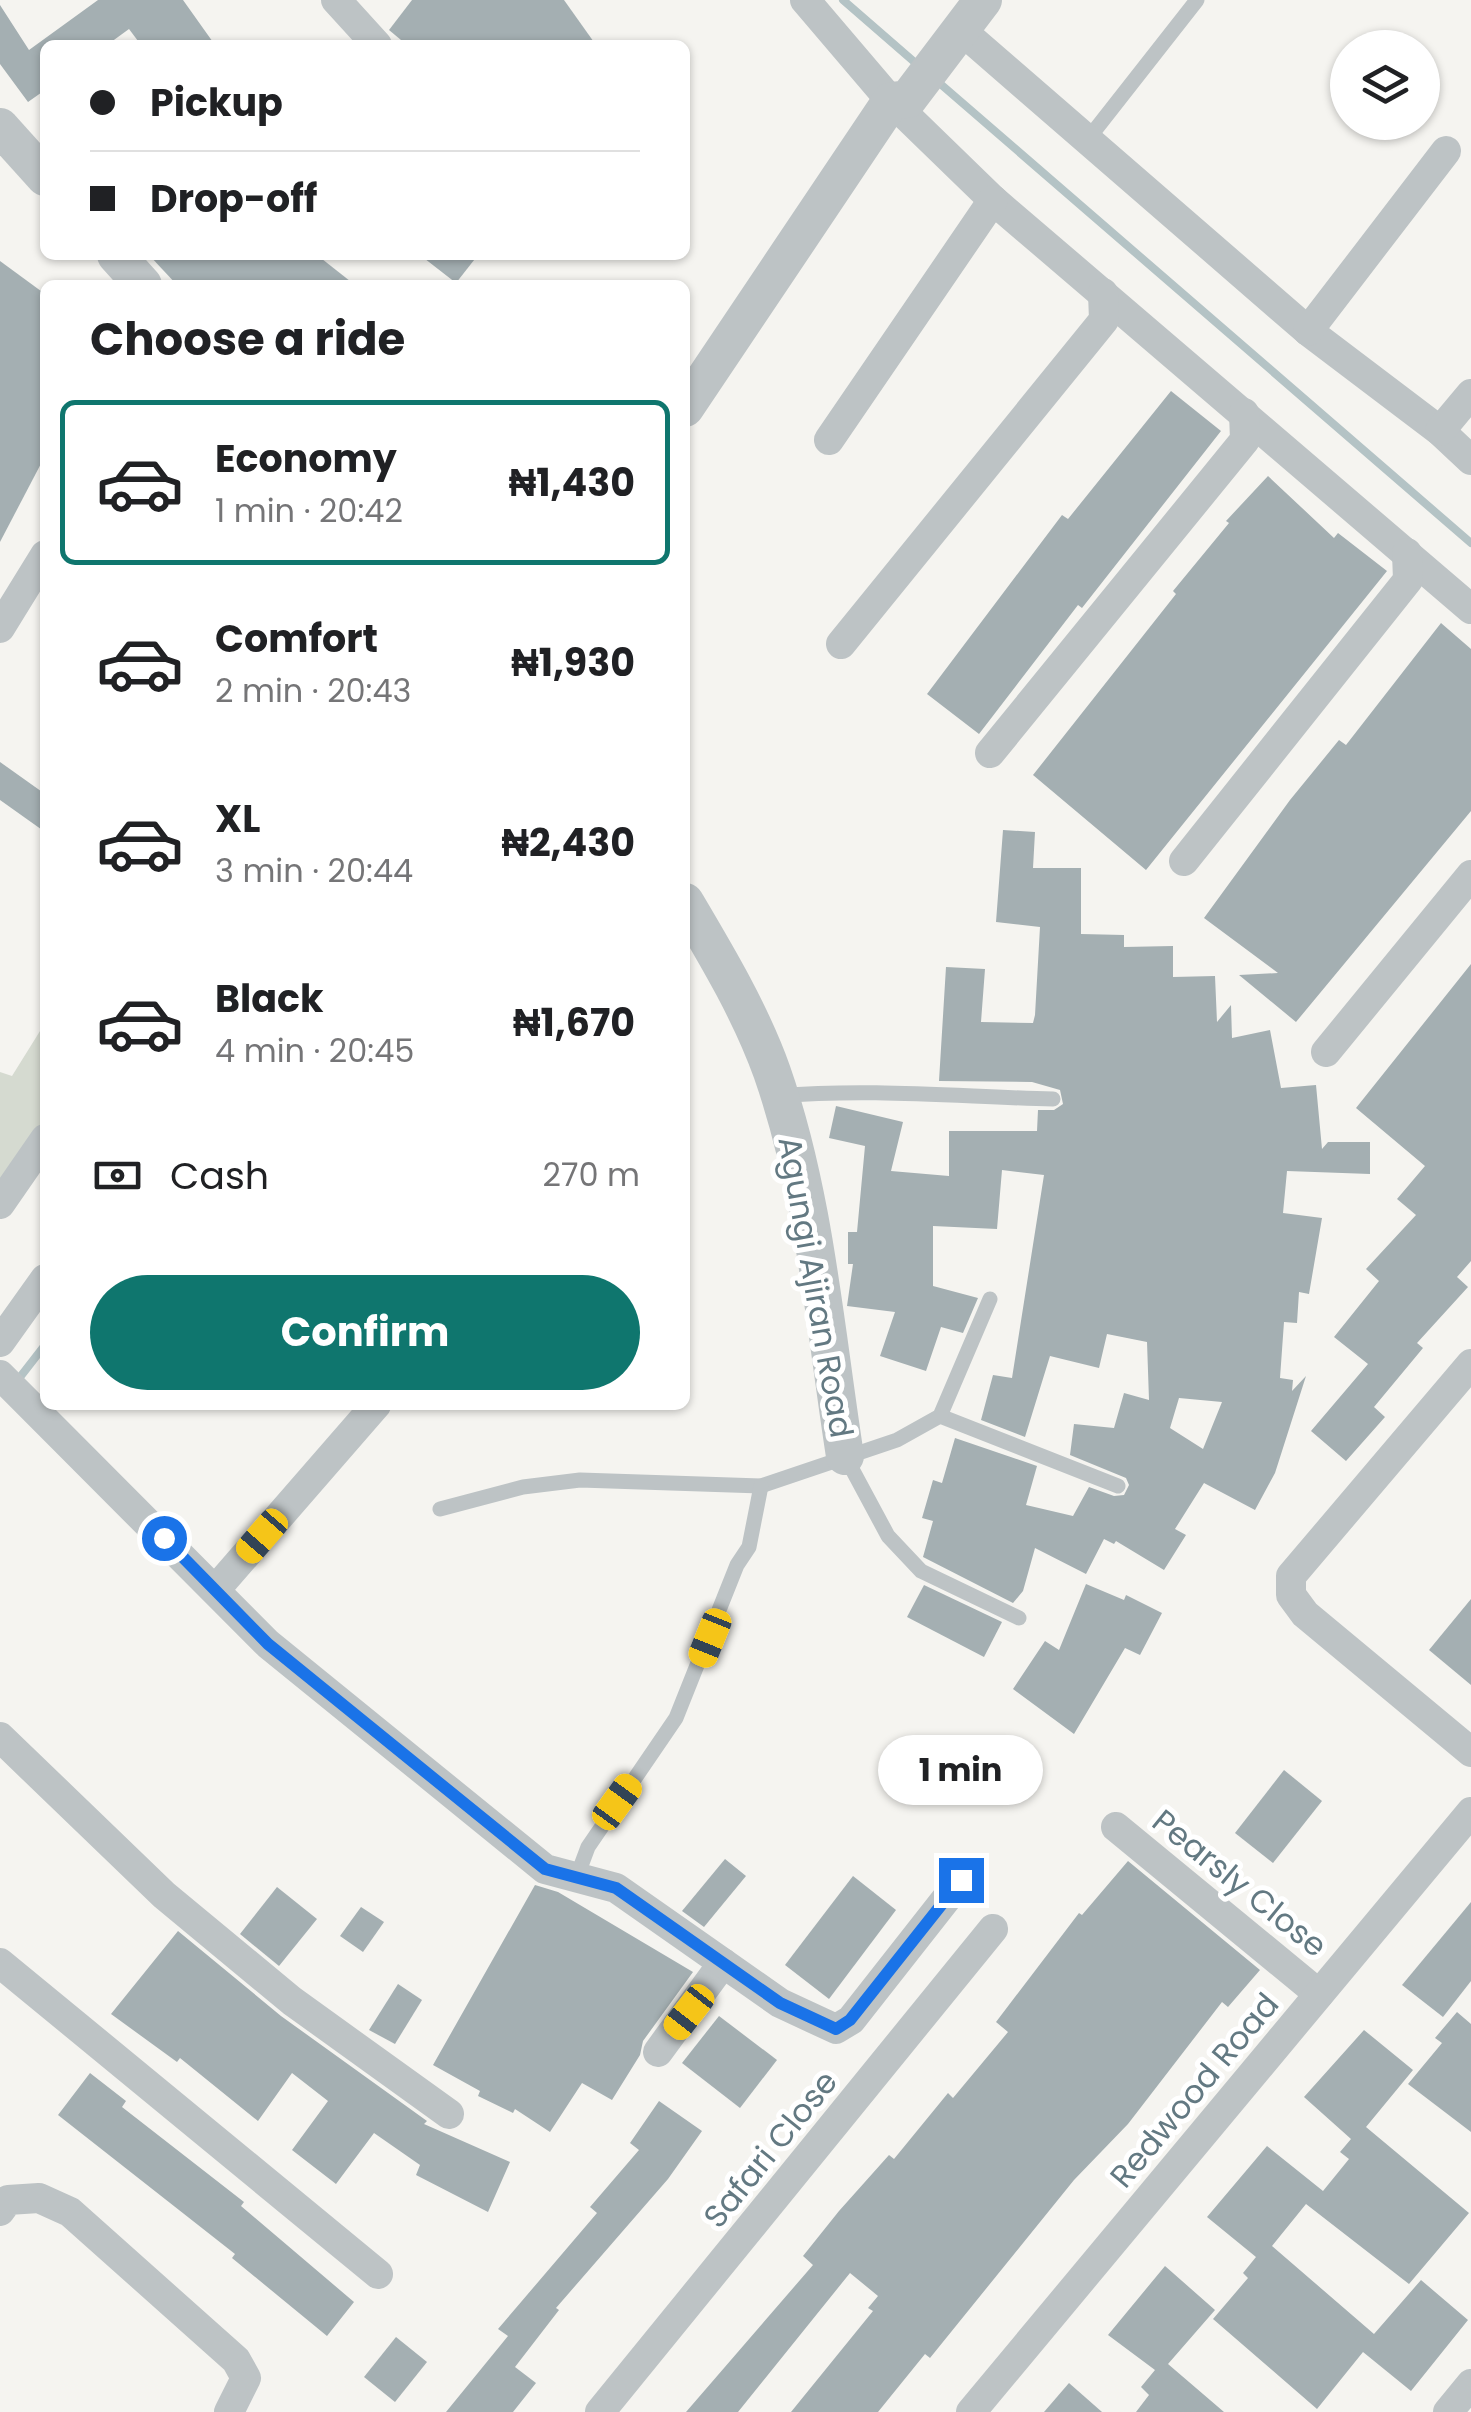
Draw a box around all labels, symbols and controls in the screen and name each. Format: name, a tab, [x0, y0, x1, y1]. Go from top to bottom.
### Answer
map controls	[1330, 30, 1440, 140]
button: layers	[1330, 30, 1440, 140]
text: Pickup	[150, 76, 283, 129]
text: Drop-off	[150, 172, 318, 225]
text: Choose a ride	[90, 308, 405, 371]
text: Economy	[215, 432, 397, 485]
icon: car	[95, 438, 185, 528]
text: ₦1,430	[509, 456, 635, 509]
text: 1 min · 20:42	[215, 488, 403, 533]
text: Comfort	[215, 612, 378, 665]
icon: car	[95, 618, 185, 708]
text: ₦1,930	[511, 636, 635, 689]
text: 2 min · 20:43	[215, 668, 411, 713]
text: XL	[215, 792, 260, 845]
icon: car	[95, 798, 185, 888]
text: ₦2,430	[501, 816, 635, 869]
text: 3 min · 20:44	[215, 848, 413, 893]
text: Black	[215, 972, 324, 1025]
icon: car	[95, 978, 185, 1068]
text: ₦1,670	[513, 996, 635, 1049]
text: 4 min · 20:45	[215, 1028, 414, 1073]
street label: Agungi Ajiran Road	[767, 1133, 865, 1441]
icon: cash	[90, 1148, 145, 1203]
text: Cash	[170, 1149, 269, 1202]
text: 270 m	[543, 1152, 640, 1197]
button: Confirm	[90, 1275, 640, 1390]
car	[231, 1504, 293, 1568]
route start	[142, 1516, 187, 1561]
car	[685, 1605, 735, 1671]
callout: 1 min	[878, 1735, 1044, 1805]
text: 1 min	[919, 1747, 1002, 1792]
car	[587, 1769, 647, 1835]
street label: Pearsly Close	[1143, 1799, 1337, 1967]
route end	[939, 1858, 984, 1903]
car	[659, 1979, 719, 2045]
street label: Redwood Road	[1099, 1983, 1289, 2197]
street label: Safari Close	[693, 2061, 847, 2237]

